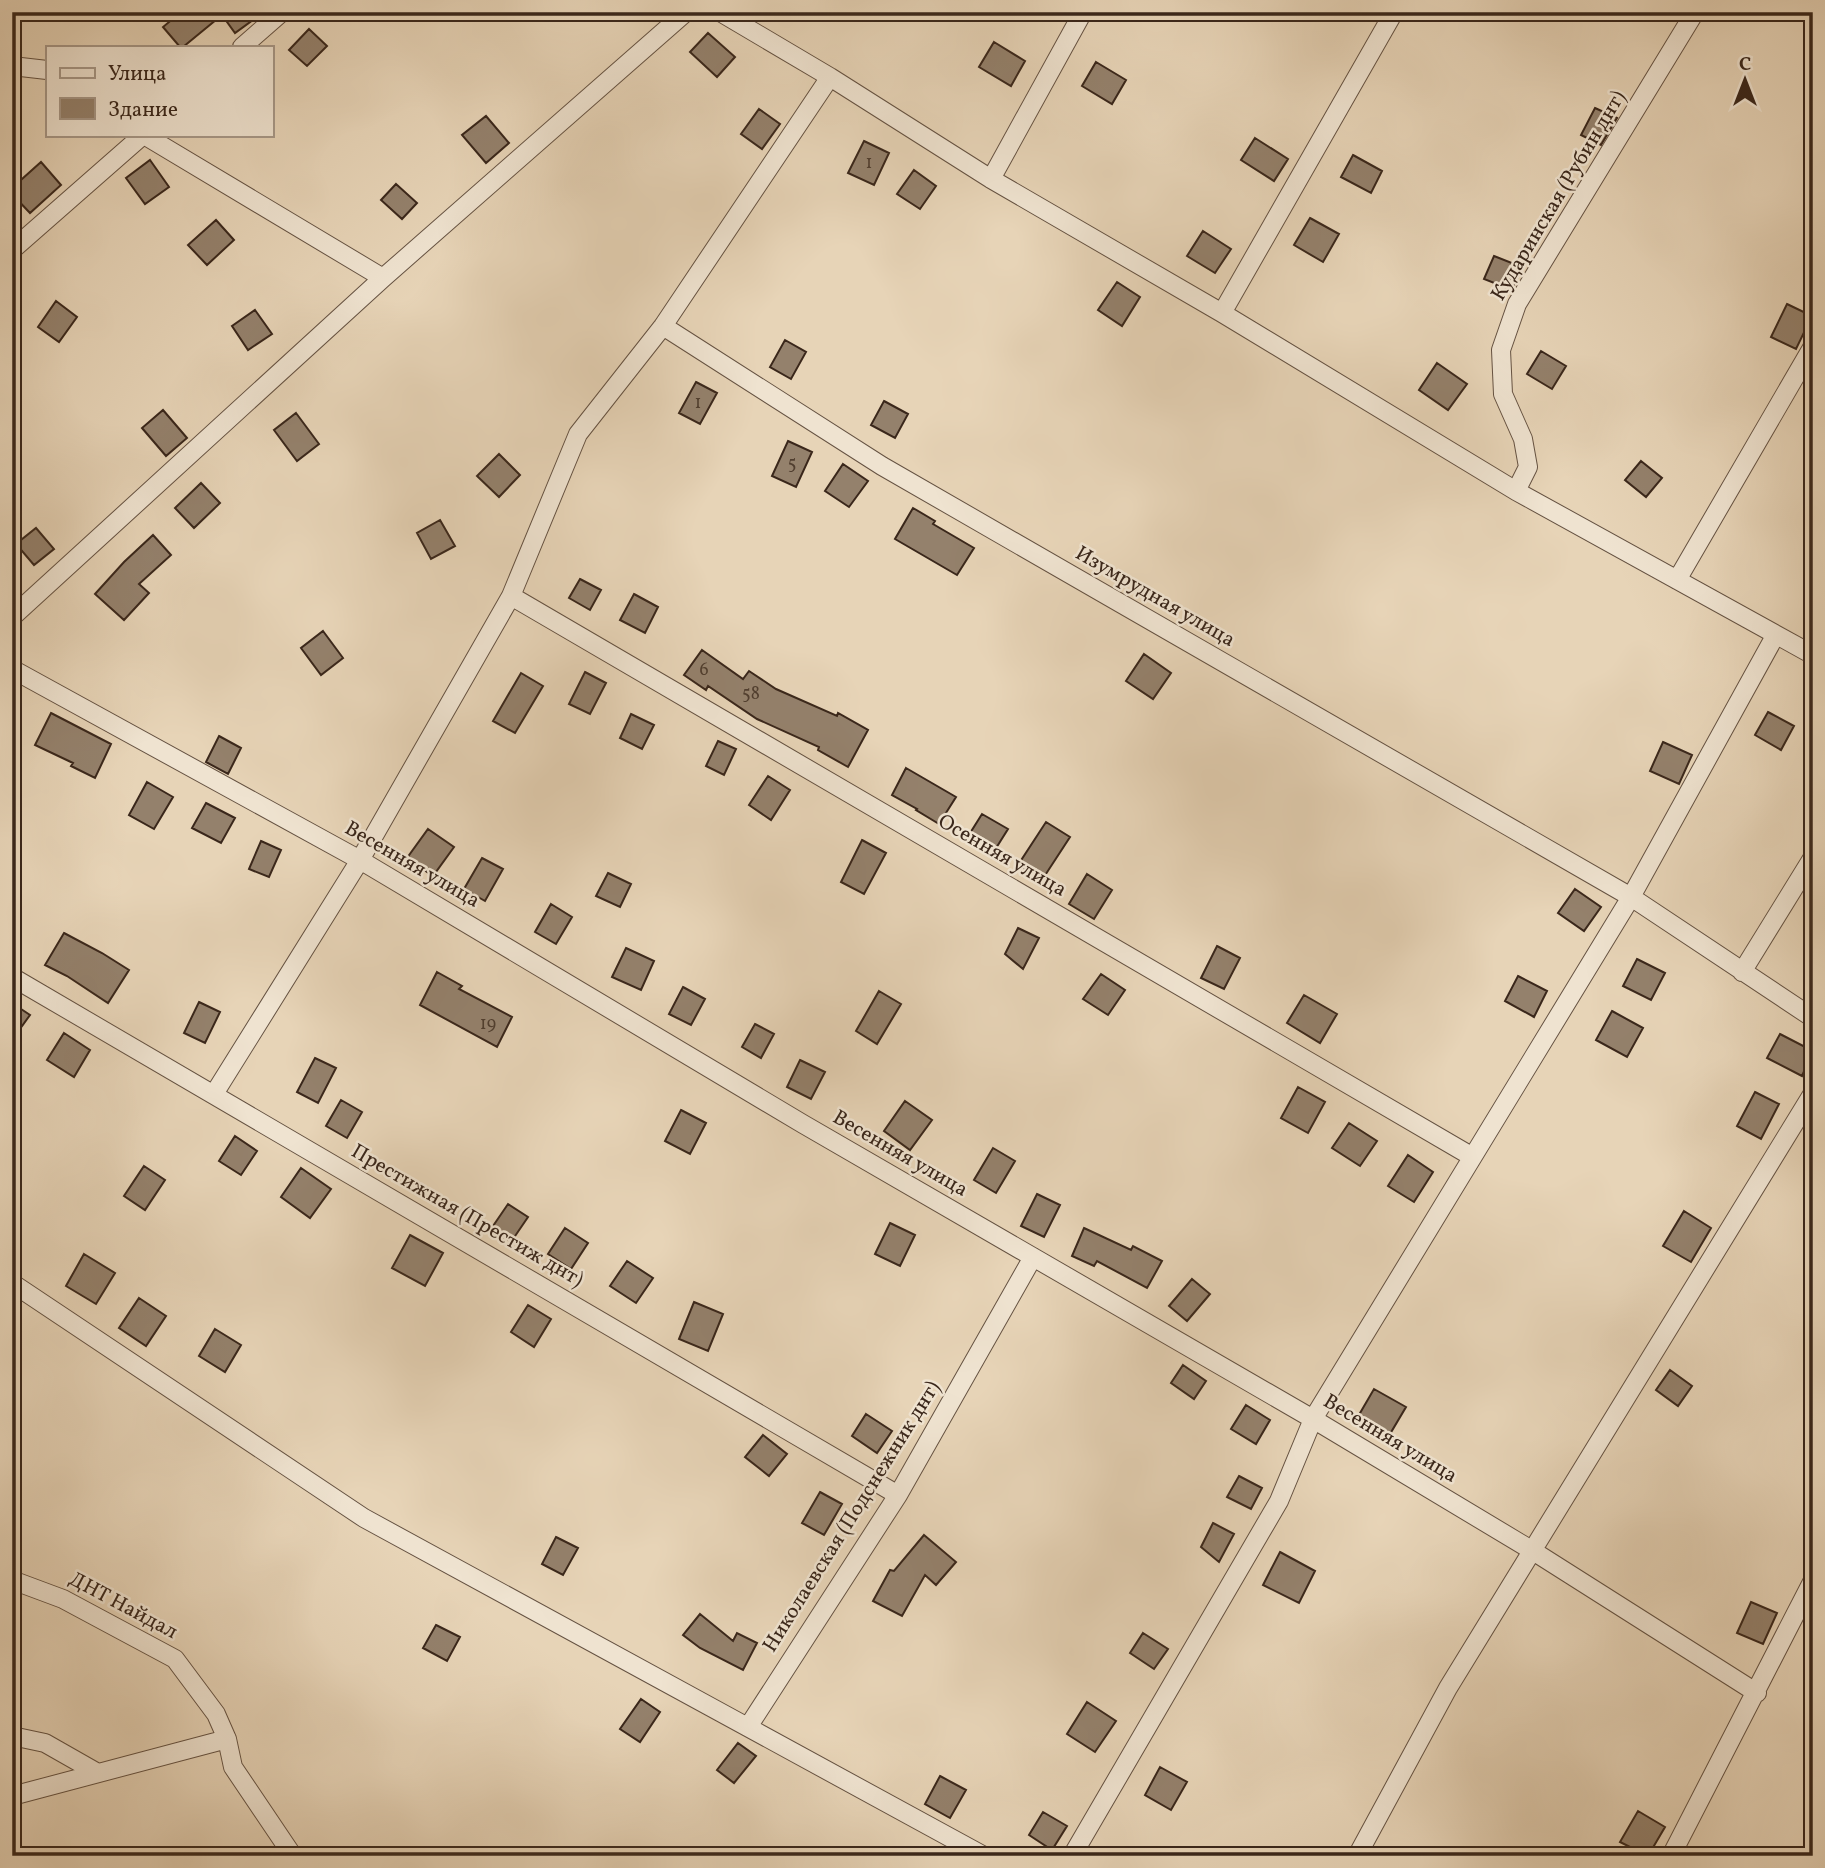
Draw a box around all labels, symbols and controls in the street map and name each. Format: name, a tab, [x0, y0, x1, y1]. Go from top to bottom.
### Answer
legend	[46, 46, 273, 136]
north arrow	[1710, 46, 1780, 116]
text: С	[1739, 52, 1751, 78]
text: Улица	[108, 60, 166, 89]
street label: Кударинская (Рубин днт)	[1485, 85, 1633, 307]
text: Здание	[108, 96, 178, 125]
house number: 1	[866, 151, 872, 176]
house number: 1	[695, 391, 701, 416]
house number: 5	[788, 452, 796, 477]
street label: Изумрудная улица	[1070, 539, 1240, 655]
house number: 6	[699, 658, 709, 683]
house number: 58	[742, 682, 760, 707]
street label: Осенняя улица	[932, 807, 1072, 905]
street label: Весенняя улица	[339, 814, 485, 916]
house number: 19	[480, 1012, 496, 1037]
street label: Весенняя улица	[827, 1103, 973, 1205]
street label: Престижная (Престиж днт)	[345, 1137, 589, 1295]
street label: Николаевская (Подснежник днт)	[756, 1376, 948, 1658]
street label: Весенняя улица	[1317, 1387, 1463, 1491]
street label: ДНТ Найдал	[64, 1565, 182, 1647]

